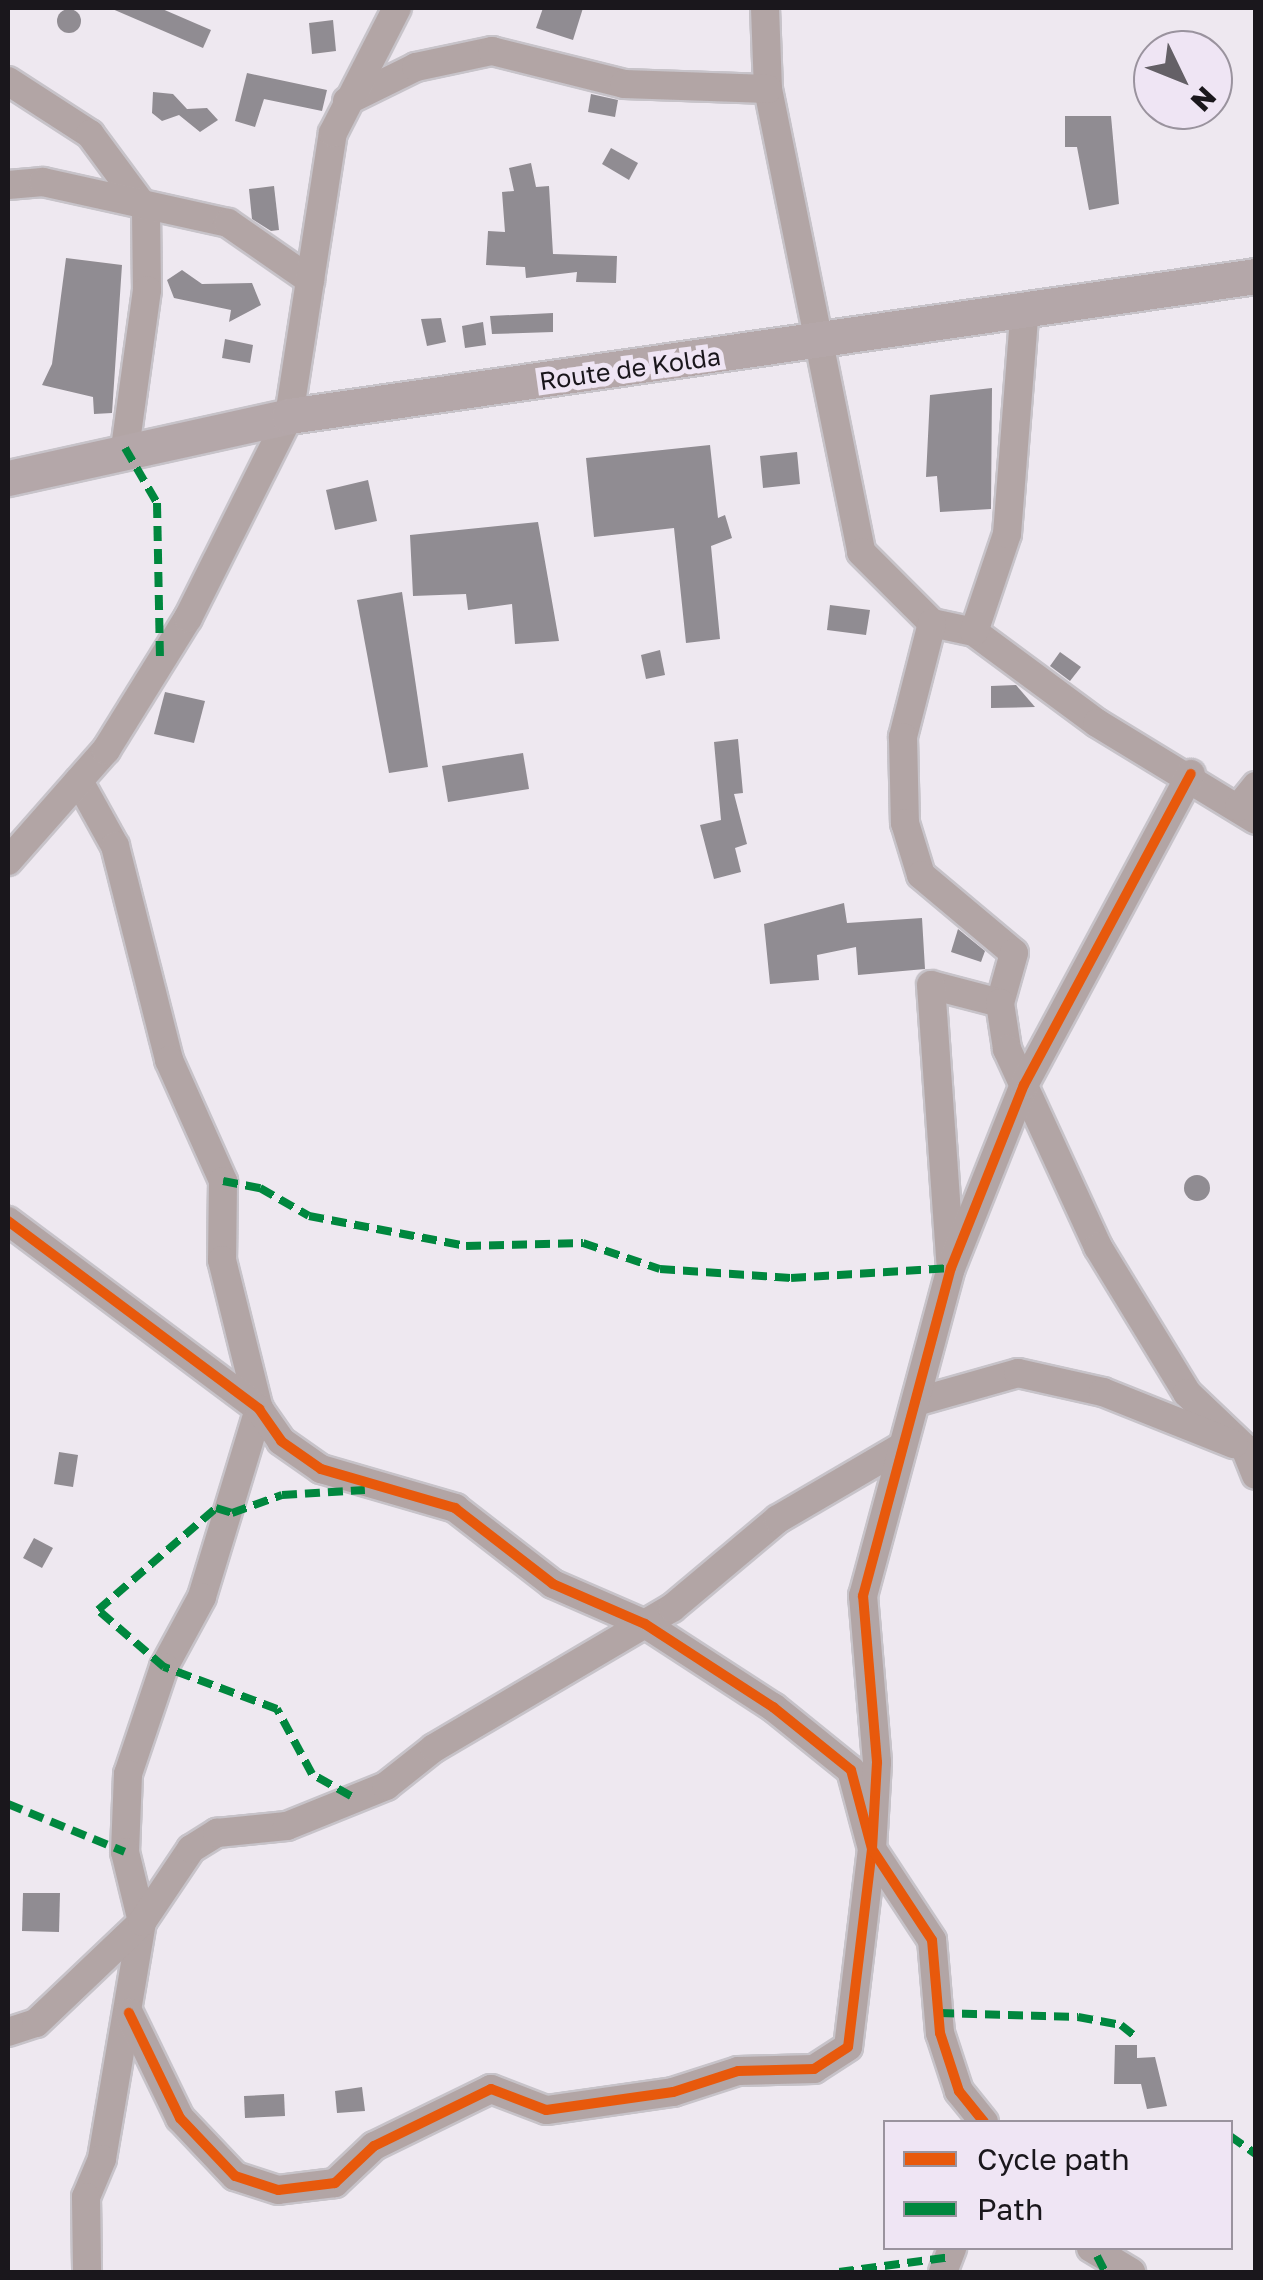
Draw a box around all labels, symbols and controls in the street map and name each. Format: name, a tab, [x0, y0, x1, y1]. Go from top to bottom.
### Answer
north arrow	[1133, 30, 1233, 130]
text: N	[1185, 80, 1223, 118]
street label: Route de Kolda	[537, 341, 723, 397]
legend	[883, 2120, 1233, 2250]
text: Cycle path	[977, 2141, 1130, 2177]
text: Path	[977, 2191, 1043, 2227]

